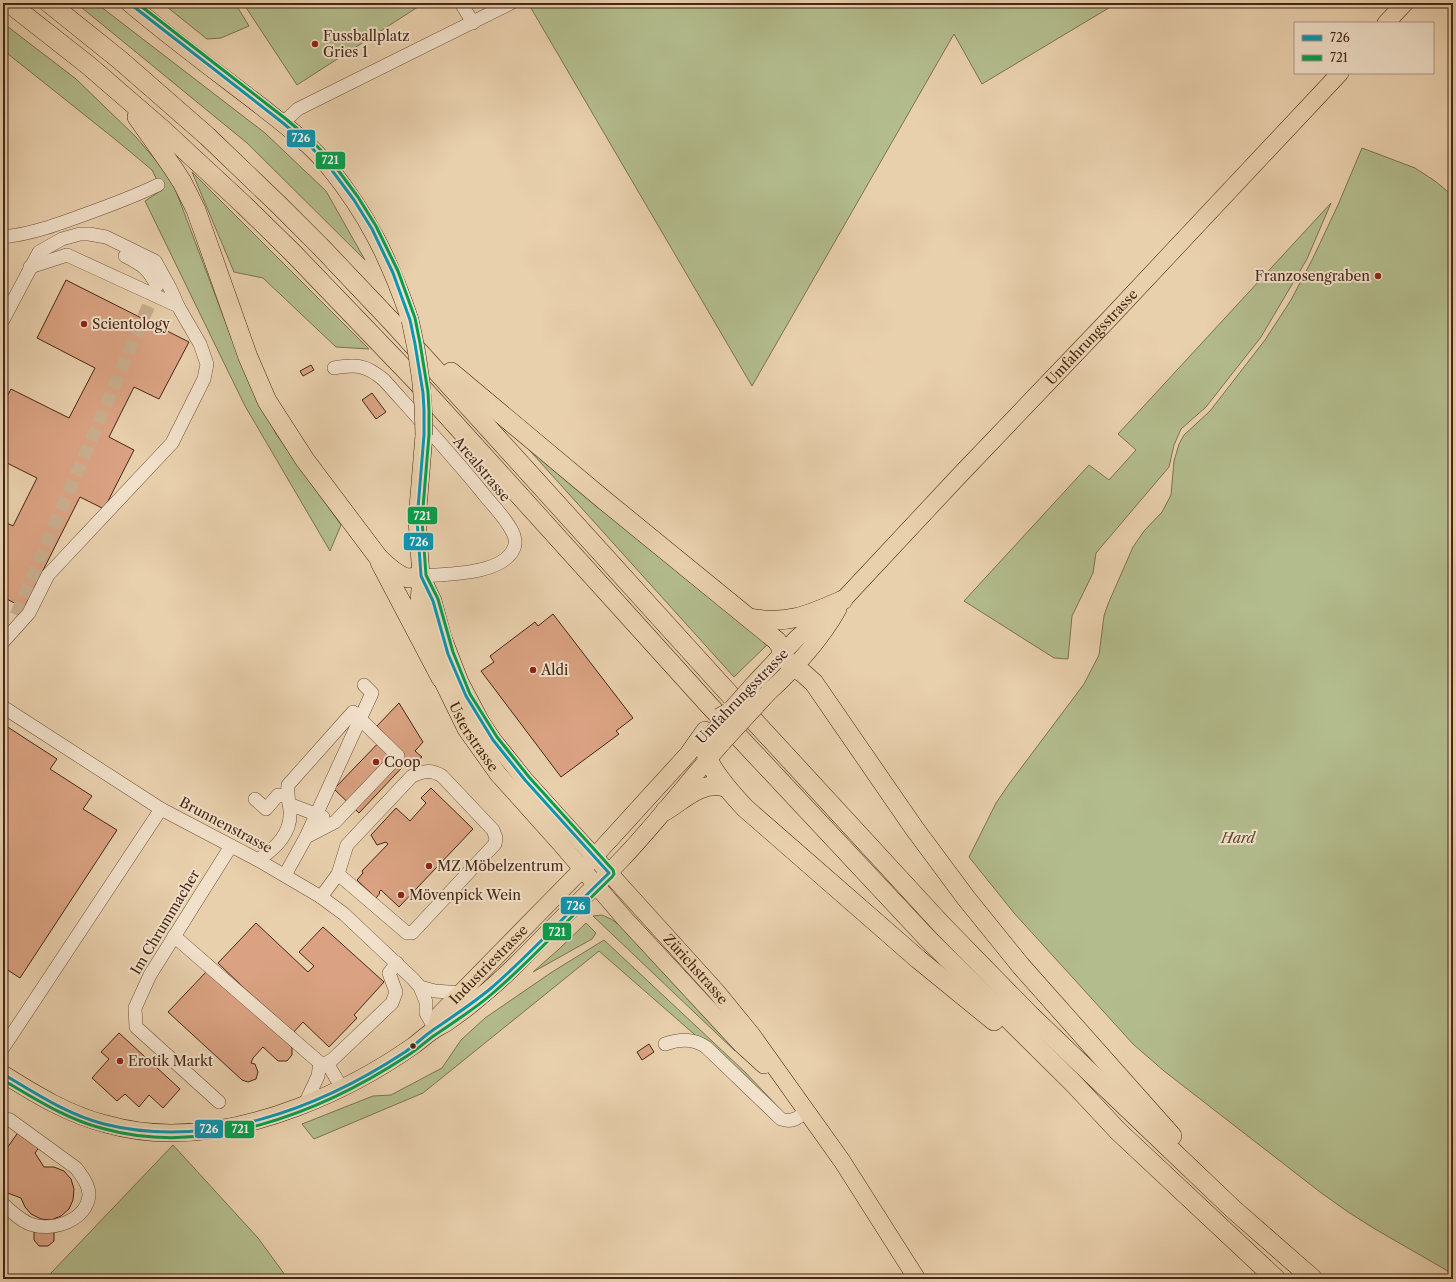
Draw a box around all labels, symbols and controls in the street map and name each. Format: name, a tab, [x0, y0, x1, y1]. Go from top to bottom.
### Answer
legend	[1294, 22, 1434, 74]
place label: Fussballplatz Gries 1	[323, 27, 409, 61]
text: 726	[1330, 30, 1350, 45]
marker: Fussballplatz Gries 1	[310, 39, 320, 49]
text: 721	[1330, 50, 1348, 65]
line badge: 726	[286, 129, 316, 148]
text: 726	[292, 131, 311, 145]
line badge: 721	[315, 151, 346, 170]
text: 721	[321, 153, 339, 167]
place label: Franzosengraben	[1255, 267, 1370, 285]
marker: Franzosengraben	[1373, 271, 1383, 281]
street label: Umfahrungsstrasse	[1042, 285, 1142, 389]
place label: Scientology	[92, 315, 170, 333]
marker: Scientology	[79, 319, 89, 329]
street label: Arealstrasse	[449, 432, 515, 505]
line badge: 721	[407, 506, 438, 525]
text: 721	[413, 509, 431, 523]
line badge: 726	[403, 532, 434, 551]
text: 726	[410, 535, 429, 549]
street label: Umfahrungsstrasse	[692, 644, 792, 747]
place label: Aldi	[540, 661, 568, 679]
marker: Aldi	[528, 665, 538, 675]
street label: Usterstrasse	[445, 699, 503, 775]
place label: Coop	[384, 753, 421, 771]
marker: Coop	[371, 757, 381, 767]
street label: Brunnenstrasse	[176, 793, 276, 857]
park label: Hard	[1220, 829, 1257, 847]
place label: MZ Möbelzentrum	[437, 857, 563, 875]
marker: MZ Möbelzentrum	[424, 861, 434, 871]
street label: Im Chrummacher	[127, 866, 204, 978]
place label: Mövenpick Wein	[409, 886, 521, 904]
marker: Mövenpick Wein	[396, 890, 406, 900]
line badge: 726	[560, 896, 591, 915]
text: 726	[567, 899, 586, 913]
street label: Industriestrasse	[446, 921, 532, 1008]
line badge: 721	[542, 922, 572, 941]
text: 721	[548, 925, 566, 939]
street label: Zürichstrasse	[660, 930, 732, 1008]
unlabelled marker	[408, 1041, 418, 1051]
place label: Erotik Markt	[128, 1052, 213, 1070]
marker: Erotik Markt	[115, 1056, 125, 1066]
line badge: 726	[194, 1119, 224, 1139]
line badge: 721	[224, 1120, 255, 1139]
text: 726	[200, 1122, 219, 1136]
text: 721	[231, 1122, 249, 1136]

